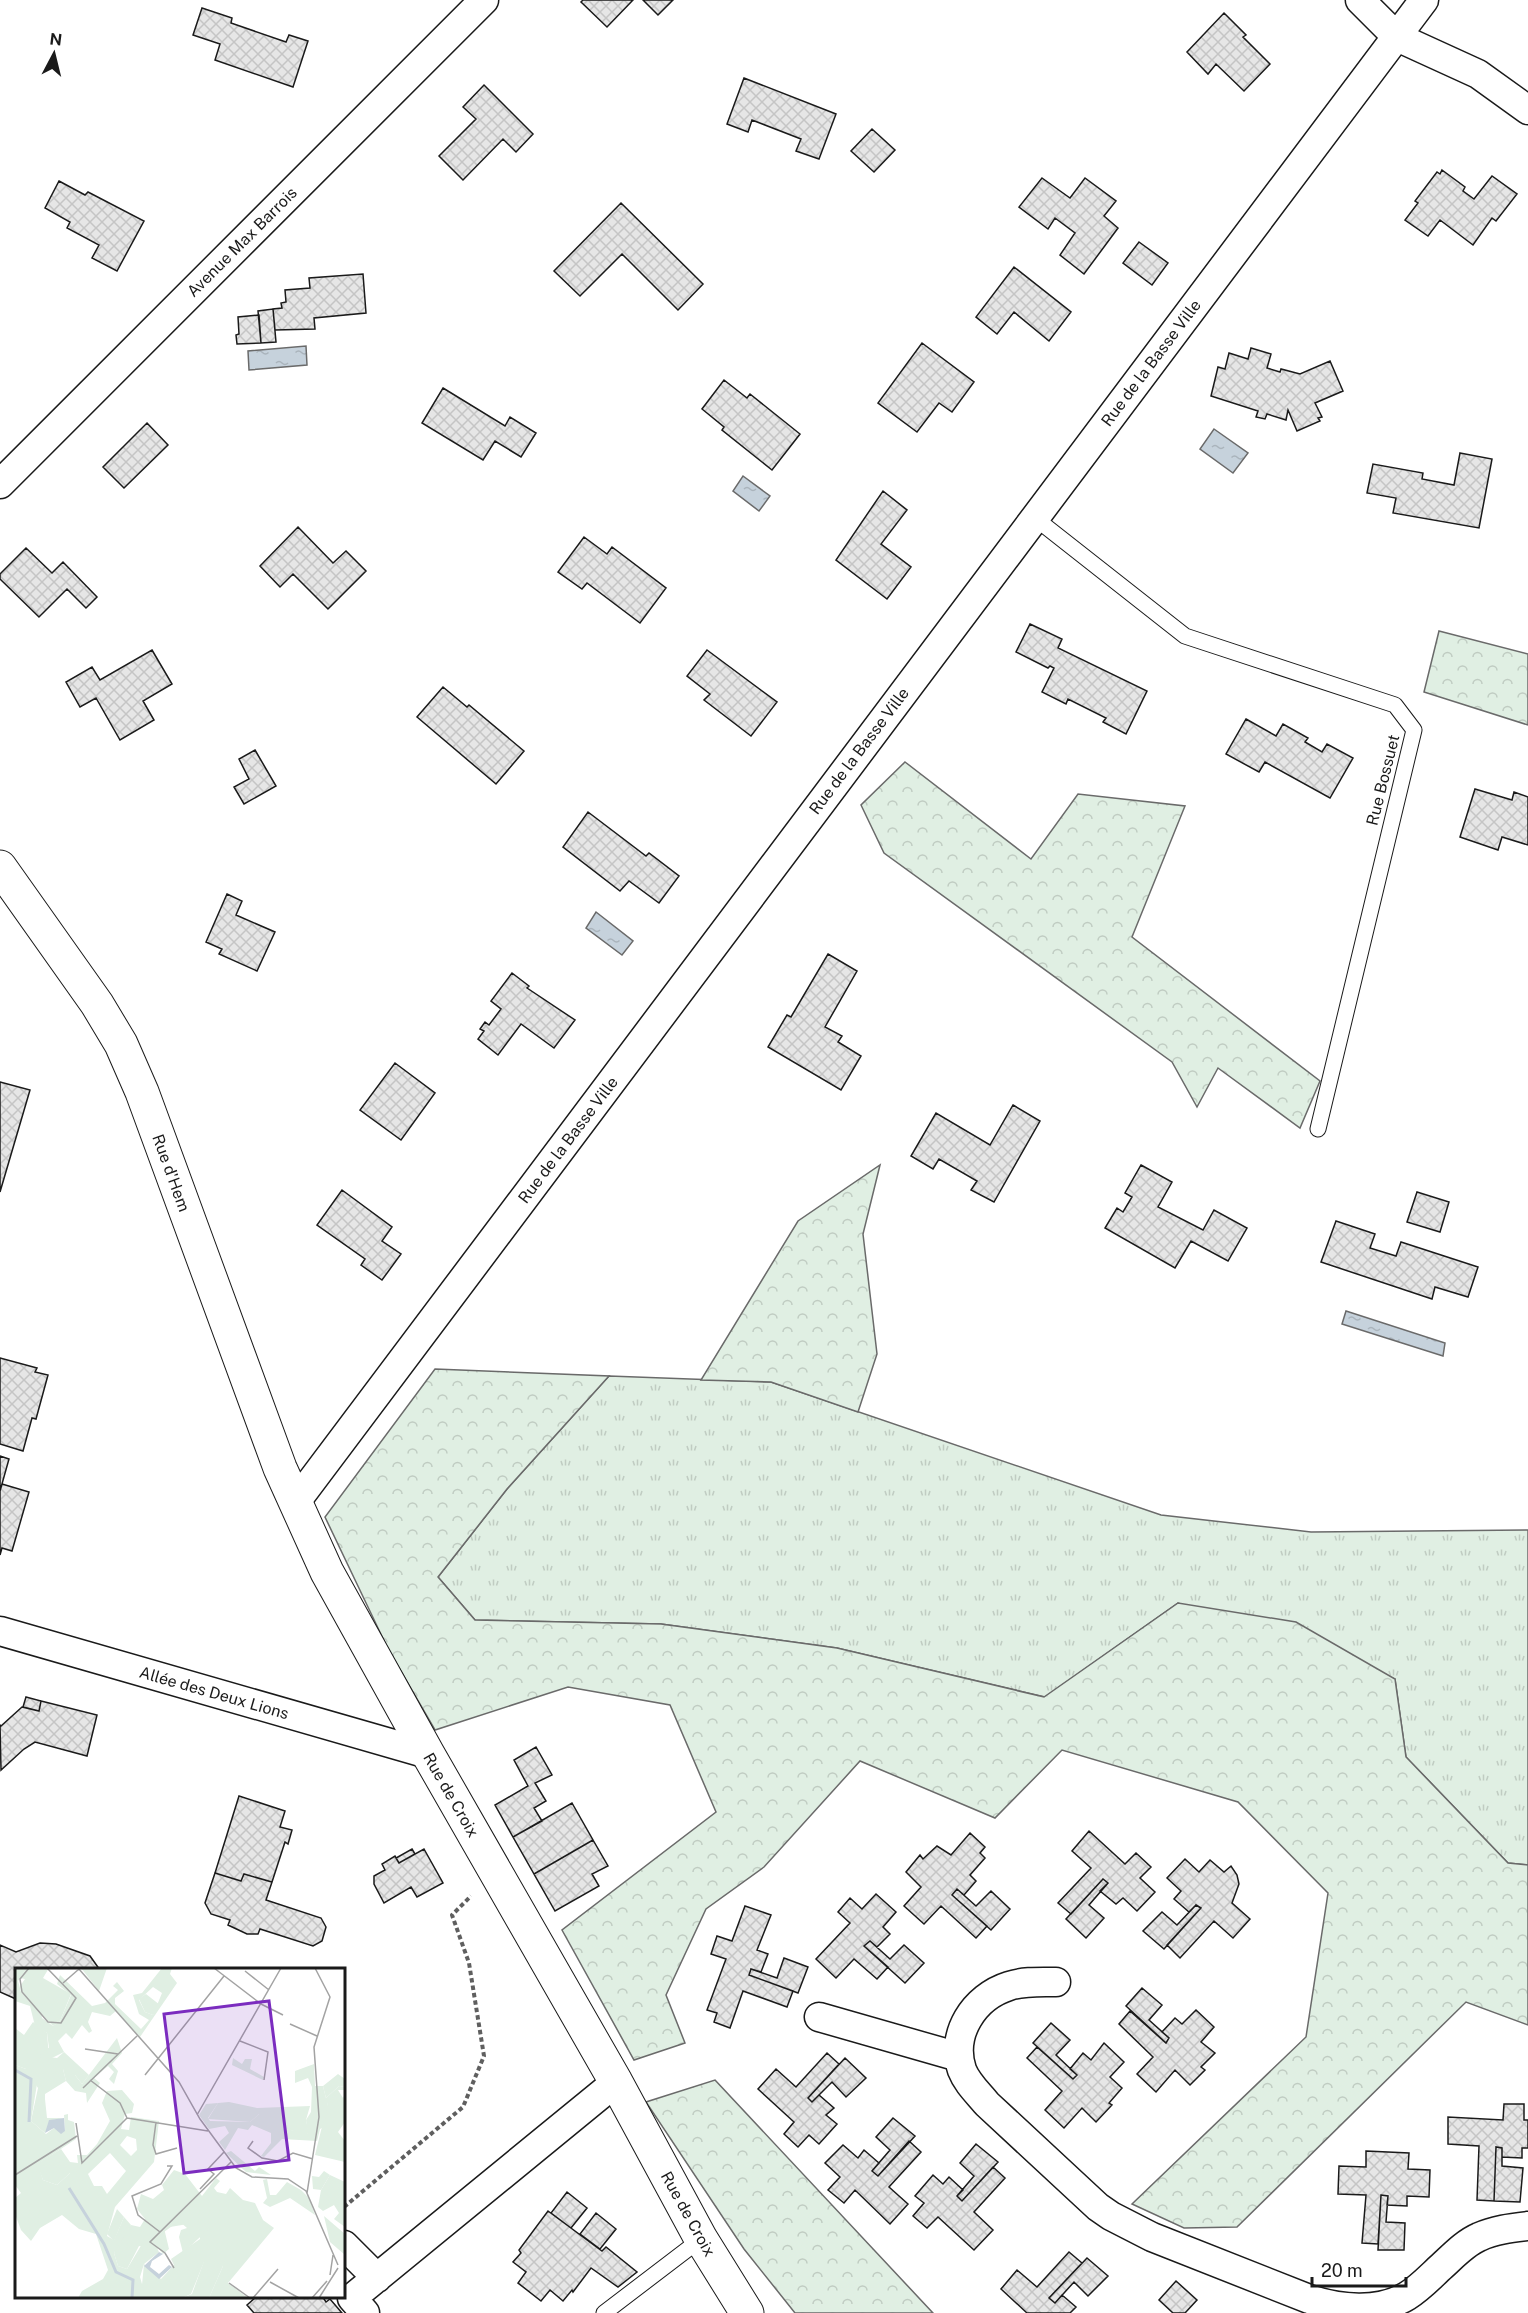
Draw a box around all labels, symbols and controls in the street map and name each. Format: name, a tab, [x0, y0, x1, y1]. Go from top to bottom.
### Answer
north arrow	[24, 24, 84, 84]
text: N	[48, 29, 63, 50]
street label: Avenue Max Barrois	[183, 183, 301, 301]
street label: Rue de la Basse Ville	[1097, 296, 1205, 430]
street label: Rue de la Basse Ville	[805, 684, 913, 818]
street label: Rue Bossuet	[1363, 733, 1403, 827]
street label: Rue de la Basse Ville	[514, 1073, 622, 1207]
street label: Rue d'Hem	[148, 1132, 194, 1214]
street label: Allée des Deux Lions	[137, 1663, 291, 1723]
street label: Rue de Croix	[419, 1749, 483, 1841]
inset map	[15, 1968, 345, 2298]
street label: Rue de Croix	[657, 2168, 719, 2260]
scale bar	[1312, 2250, 1406, 2288]
text: 20 m	[1321, 2260, 1363, 2281]

